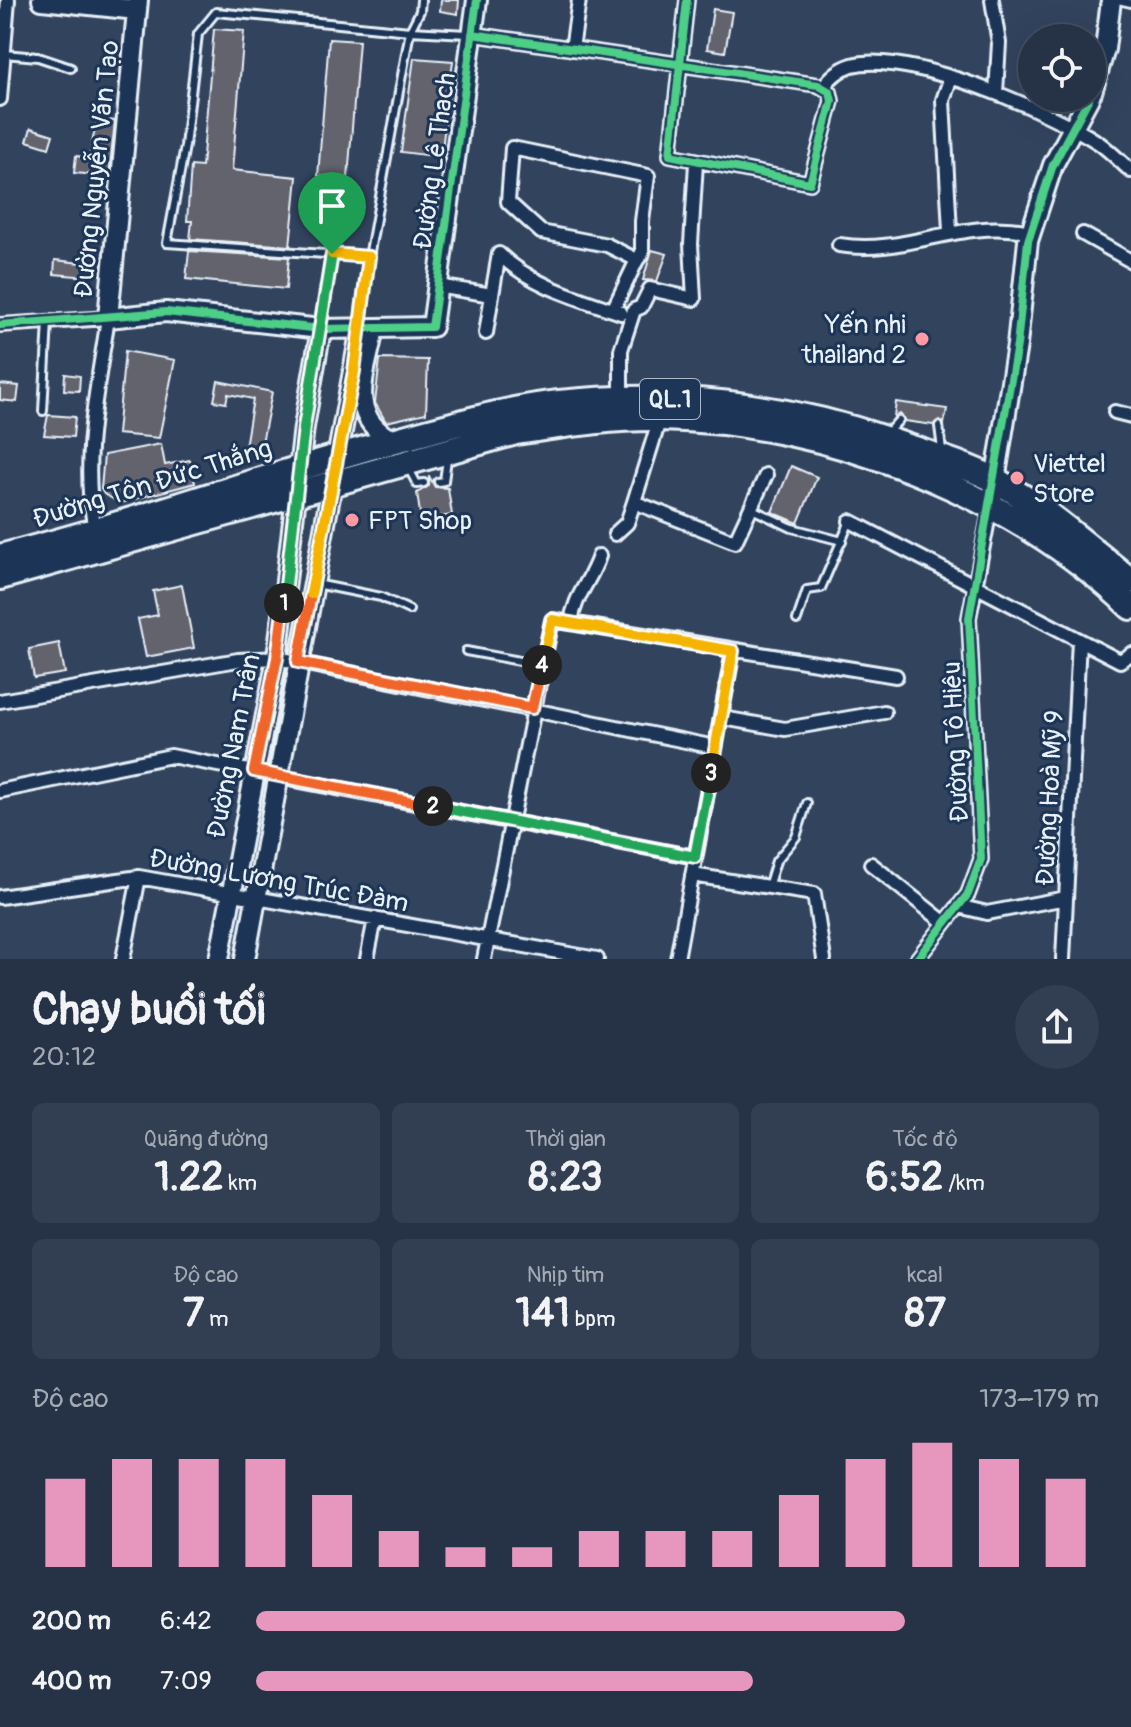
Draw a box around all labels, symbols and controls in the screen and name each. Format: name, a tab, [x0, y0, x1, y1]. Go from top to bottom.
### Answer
map controls	[1018, 24, 1106, 112]
button: locate	[1018, 24, 1106, 112]
street label: Đường Nguyễn Văn Tạo	[68, 39, 126, 299]
street label: Đường Lê Thạch	[407, 71, 463, 252]
pin	[298, 172, 366, 254]
icon: arrive	[310, 184, 354, 228]
place label: Yến nhi thailand 2	[800, 309, 906, 371]
marker: Yến nhi thailand 2	[913, 330, 931, 348]
road number: QL.1	[640, 379, 700, 419]
street label: Đường Tôn Đức Thắng	[29, 432, 276, 536]
place label: Viettel Store	[1033, 448, 1106, 510]
marker: Viettel Store	[1008, 469, 1026, 487]
place label: FPT Shop	[368, 505, 472, 537]
marker: FPT Shop	[343, 511, 361, 529]
pin: 1	[264, 583, 304, 623]
text: 1	[280, 589, 288, 617]
pin: 4	[522, 645, 562, 685]
street label: Đường Nam Trân	[200, 651, 268, 841]
text: 4	[536, 651, 548, 679]
street label: Đường Tô Hiệu	[936, 661, 976, 823]
street label: Đường Hoà Mỹ 9	[1029, 709, 1071, 887]
pin: 3	[691, 753, 731, 793]
text: 3	[705, 759, 717, 787]
pin: 2	[413, 786, 453, 826]
text: 2	[427, 792, 439, 820]
street label: Đường Lương Trúc Đàm	[147, 842, 411, 920]
text: Chạy buổi tối	[32, 983, 265, 1038]
button: share	[1015, 985, 1099, 1069]
text: 20:12	[32, 1041, 96, 1073]
text: Quãng đường	[143, 1125, 268, 1153]
text: Thời gian	[525, 1125, 606, 1153]
text: Tốc độ	[892, 1125, 958, 1153]
text: 1.22	[155, 1153, 224, 1202]
text: 8:23	[528, 1153, 603, 1202]
text: 6:52	[865, 1153, 943, 1202]
text: km	[224, 1169, 257, 1197]
text: /km	[943, 1169, 985, 1197]
text: Độ cao	[173, 1261, 238, 1289]
text: Nhịp tim	[527, 1261, 604, 1289]
text: kcal	[907, 1261, 943, 1289]
text: 7	[183, 1289, 204, 1338]
text: 141	[516, 1289, 570, 1338]
text: 87	[904, 1289, 946, 1338]
text: m	[204, 1305, 229, 1333]
text: bpm	[570, 1305, 615, 1333]
text: Độ cao	[32, 1383, 109, 1415]
text: 173–179 m	[979, 1383, 1099, 1415]
text: 200 m	[32, 1605, 111, 1637]
text: 6:42	[160, 1605, 212, 1637]
text: 400 m	[32, 1665, 111, 1697]
text: 7:09	[160, 1665, 212, 1697]

